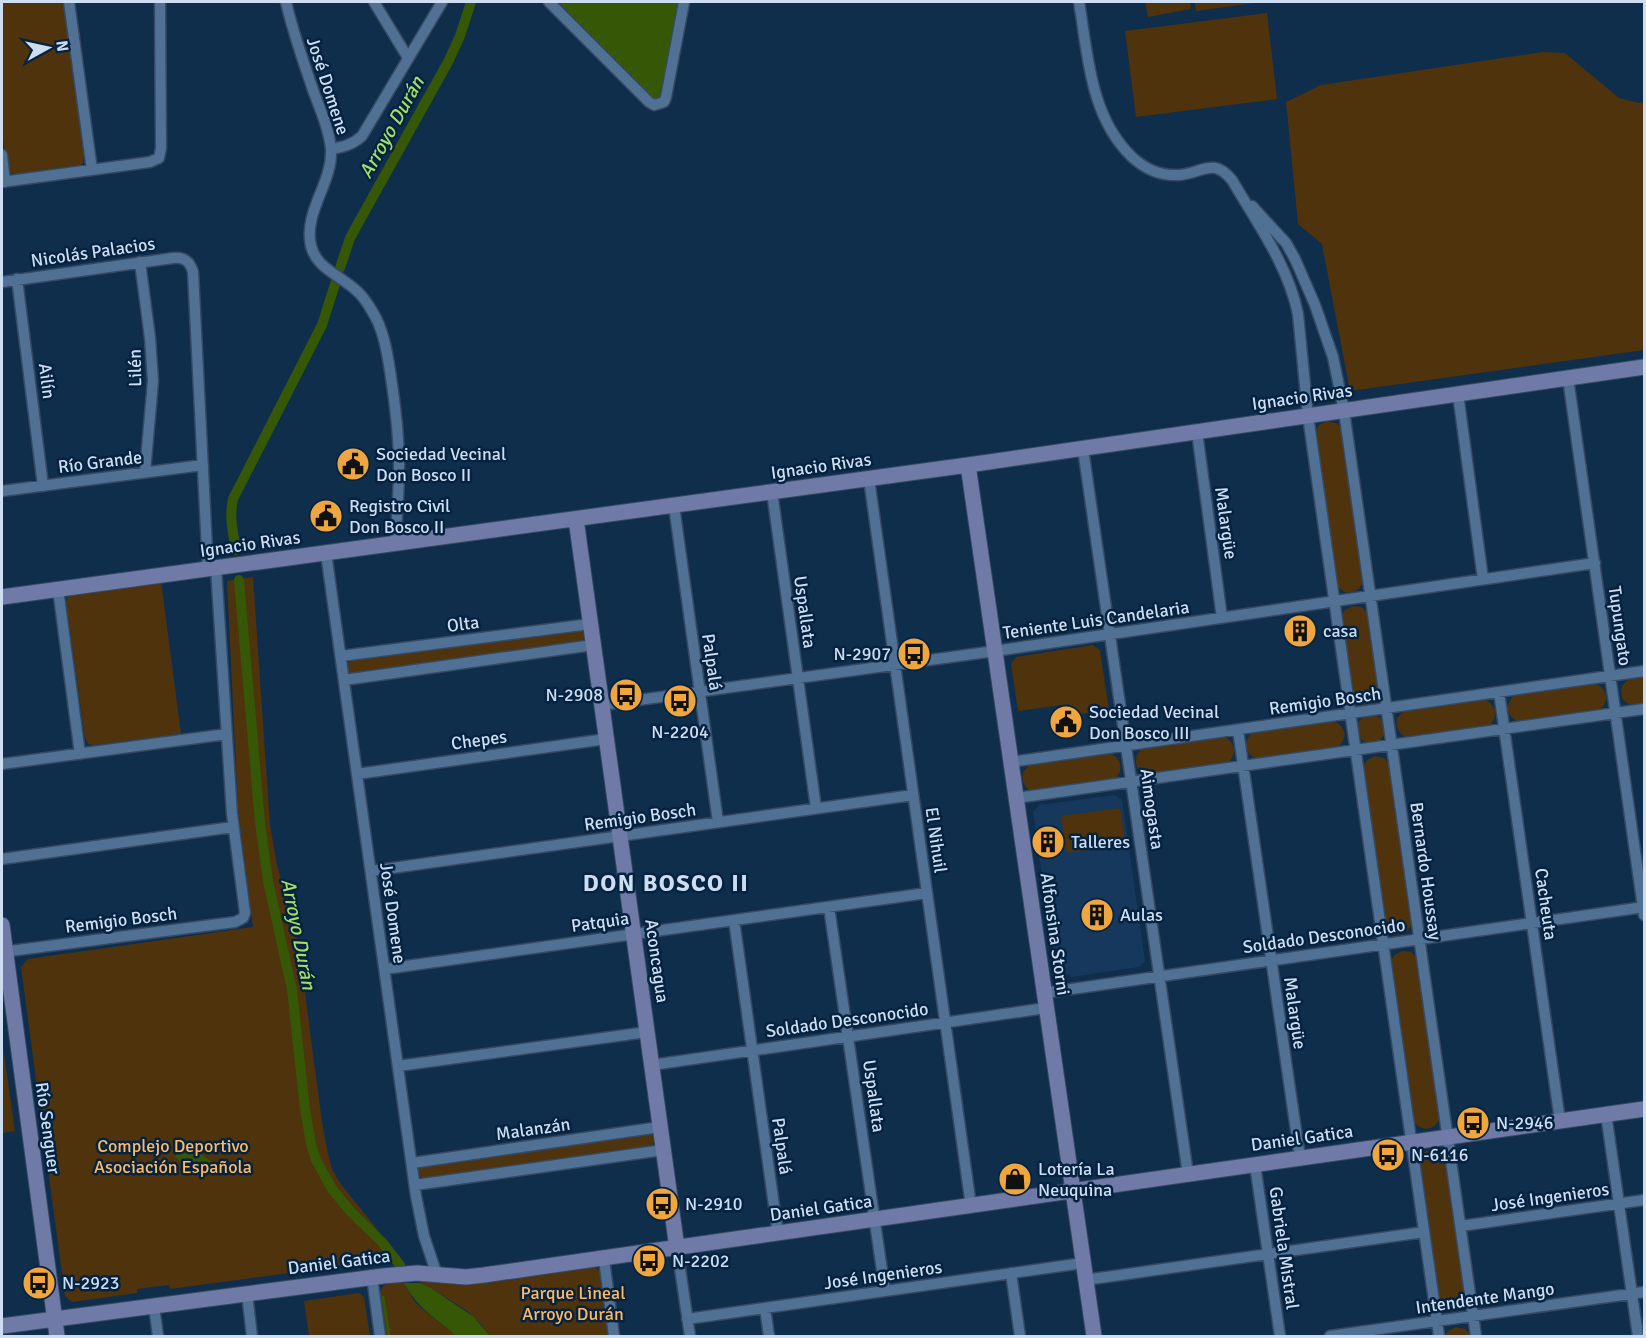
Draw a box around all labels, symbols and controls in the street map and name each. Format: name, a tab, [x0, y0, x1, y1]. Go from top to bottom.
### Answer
north arrow	[18, 18, 78, 78]
street label: José Domene	[302, 34, 354, 138]
text: N	[51, 39, 73, 53]
water label: Arroyo Durán	[353, 71, 430, 183]
street label: Nicolás Palacios	[29, 232, 157, 272]
street label: Lilén	[124, 349, 146, 387]
street label: Ailín	[34, 362, 60, 400]
street label: Ignacio Rivas	[1250, 379, 1354, 415]
place label: Sociedad Vecinal Don Bosco II	[376, 443, 506, 486]
street label: Río Grande	[57, 446, 143, 478]
public building icon: Sociedad Vecinal Don Bosco II	[335, 446, 371, 482]
street label: Ignacio Rivas	[769, 448, 873, 484]
street label: Malargüe	[1210, 485, 1242, 561]
place label: Registro Civil Don Bosco II	[349, 495, 450, 538]
public building icon: Registro Civil Don Bosco II	[308, 498, 344, 534]
street label: Ignacio Rivas	[198, 526, 302, 562]
street label: Uspallata	[789, 574, 821, 650]
street label: Tupungato	[1604, 585, 1636, 667]
street label: Teniente Luis Candelaria	[1001, 596, 1191, 644]
street label: Olta	[446, 611, 480, 637]
building icon: casa	[1282, 613, 1318, 649]
place label: casa	[1323, 620, 1358, 642]
street label: Palpalá	[697, 632, 727, 692]
bus stop icon: N-2907	[896, 636, 932, 672]
place label: N-2907	[834, 643, 891, 665]
bus stop icon: N-2908	[608, 677, 644, 713]
street label: Remigio Bosch	[1268, 682, 1382, 720]
bus stop icon: N-2204	[662, 683, 698, 719]
place label: N-2908	[546, 684, 603, 706]
place label: Sociedad Vecinal Don Bosco III	[1089, 701, 1219, 744]
public building icon: Sociedad Vecinal Don Bosco III	[1048, 704, 1084, 740]
place label: N-2204	[651, 721, 709, 743]
street label: Chepes	[450, 725, 508, 755]
street label: Aimogasta	[1135, 767, 1169, 851]
street label: Remigio Bosch	[583, 798, 697, 836]
street label: Bernardo Houssay	[1405, 801, 1447, 942]
street label: El Nihuil	[920, 806, 952, 874]
building icon: Talleres	[1030, 824, 1066, 860]
place label: Talleres	[1071, 831, 1130, 853]
street label: José Domene	[375, 861, 411, 965]
street label: Cacheuta	[1530, 867, 1562, 941]
district label: DON BOSCO II	[583, 868, 749, 898]
street label: Alfonsina Storni	[1036, 871, 1074, 997]
water label: Arroyo Durán	[275, 876, 322, 993]
building icon: Aulas	[1079, 897, 1115, 933]
street label: Remigio Bosch	[64, 902, 178, 938]
place label: Aulas	[1120, 904, 1163, 926]
street label: Patquia	[570, 907, 630, 937]
street label: Soldado Desconocido	[1241, 914, 1407, 958]
street label: Aconcagua	[640, 918, 674, 1004]
street label: Malargüe	[1279, 975, 1311, 1051]
street label: Soldado Desconocido	[764, 998, 930, 1042]
street label: Uspallata	[858, 1058, 890, 1134]
street label: Río Senguer	[31, 1081, 65, 1176]
bus stop icon: N-2946	[1455, 1105, 1491, 1141]
place label: N-2946	[1496, 1112, 1553, 1134]
street label: Malanzán	[494, 1113, 572, 1145]
street label: Palpalá	[767, 1116, 797, 1176]
street label: Daniel Gatica	[1249, 1120, 1355, 1156]
park label: Complejo Deportivo Asociación Española	[94, 1135, 252, 1178]
bus stop icon: N-6116	[1370, 1137, 1406, 1173]
place label: N-6116	[1411, 1144, 1468, 1166]
place label: Lotería La Neuquina	[1038, 1158, 1115, 1201]
shop icon: Lotería La Neuquina	[997, 1161, 1033, 1197]
street label: José Ingenieros	[1489, 1178, 1611, 1216]
street label: Gabriela Mistral	[1264, 1185, 1304, 1311]
bus stop icon: N-2910	[644, 1186, 680, 1222]
street label: Daniel Gatica	[768, 1190, 874, 1226]
place label: N-2910	[685, 1193, 742, 1215]
bus stop icon: N-2202	[631, 1243, 667, 1279]
street label: Daniel Gatica	[287, 1245, 391, 1279]
place label: N-2202	[672, 1250, 729, 1272]
street label: José Ingenieros	[822, 1256, 944, 1294]
bus stop icon: N-2923	[21, 1265, 57, 1301]
place label: N-2923	[62, 1272, 119, 1294]
street label: Intendente Mango	[1414, 1277, 1556, 1319]
park label: Parque Lineal Arroyo Durán	[521, 1282, 625, 1325]

